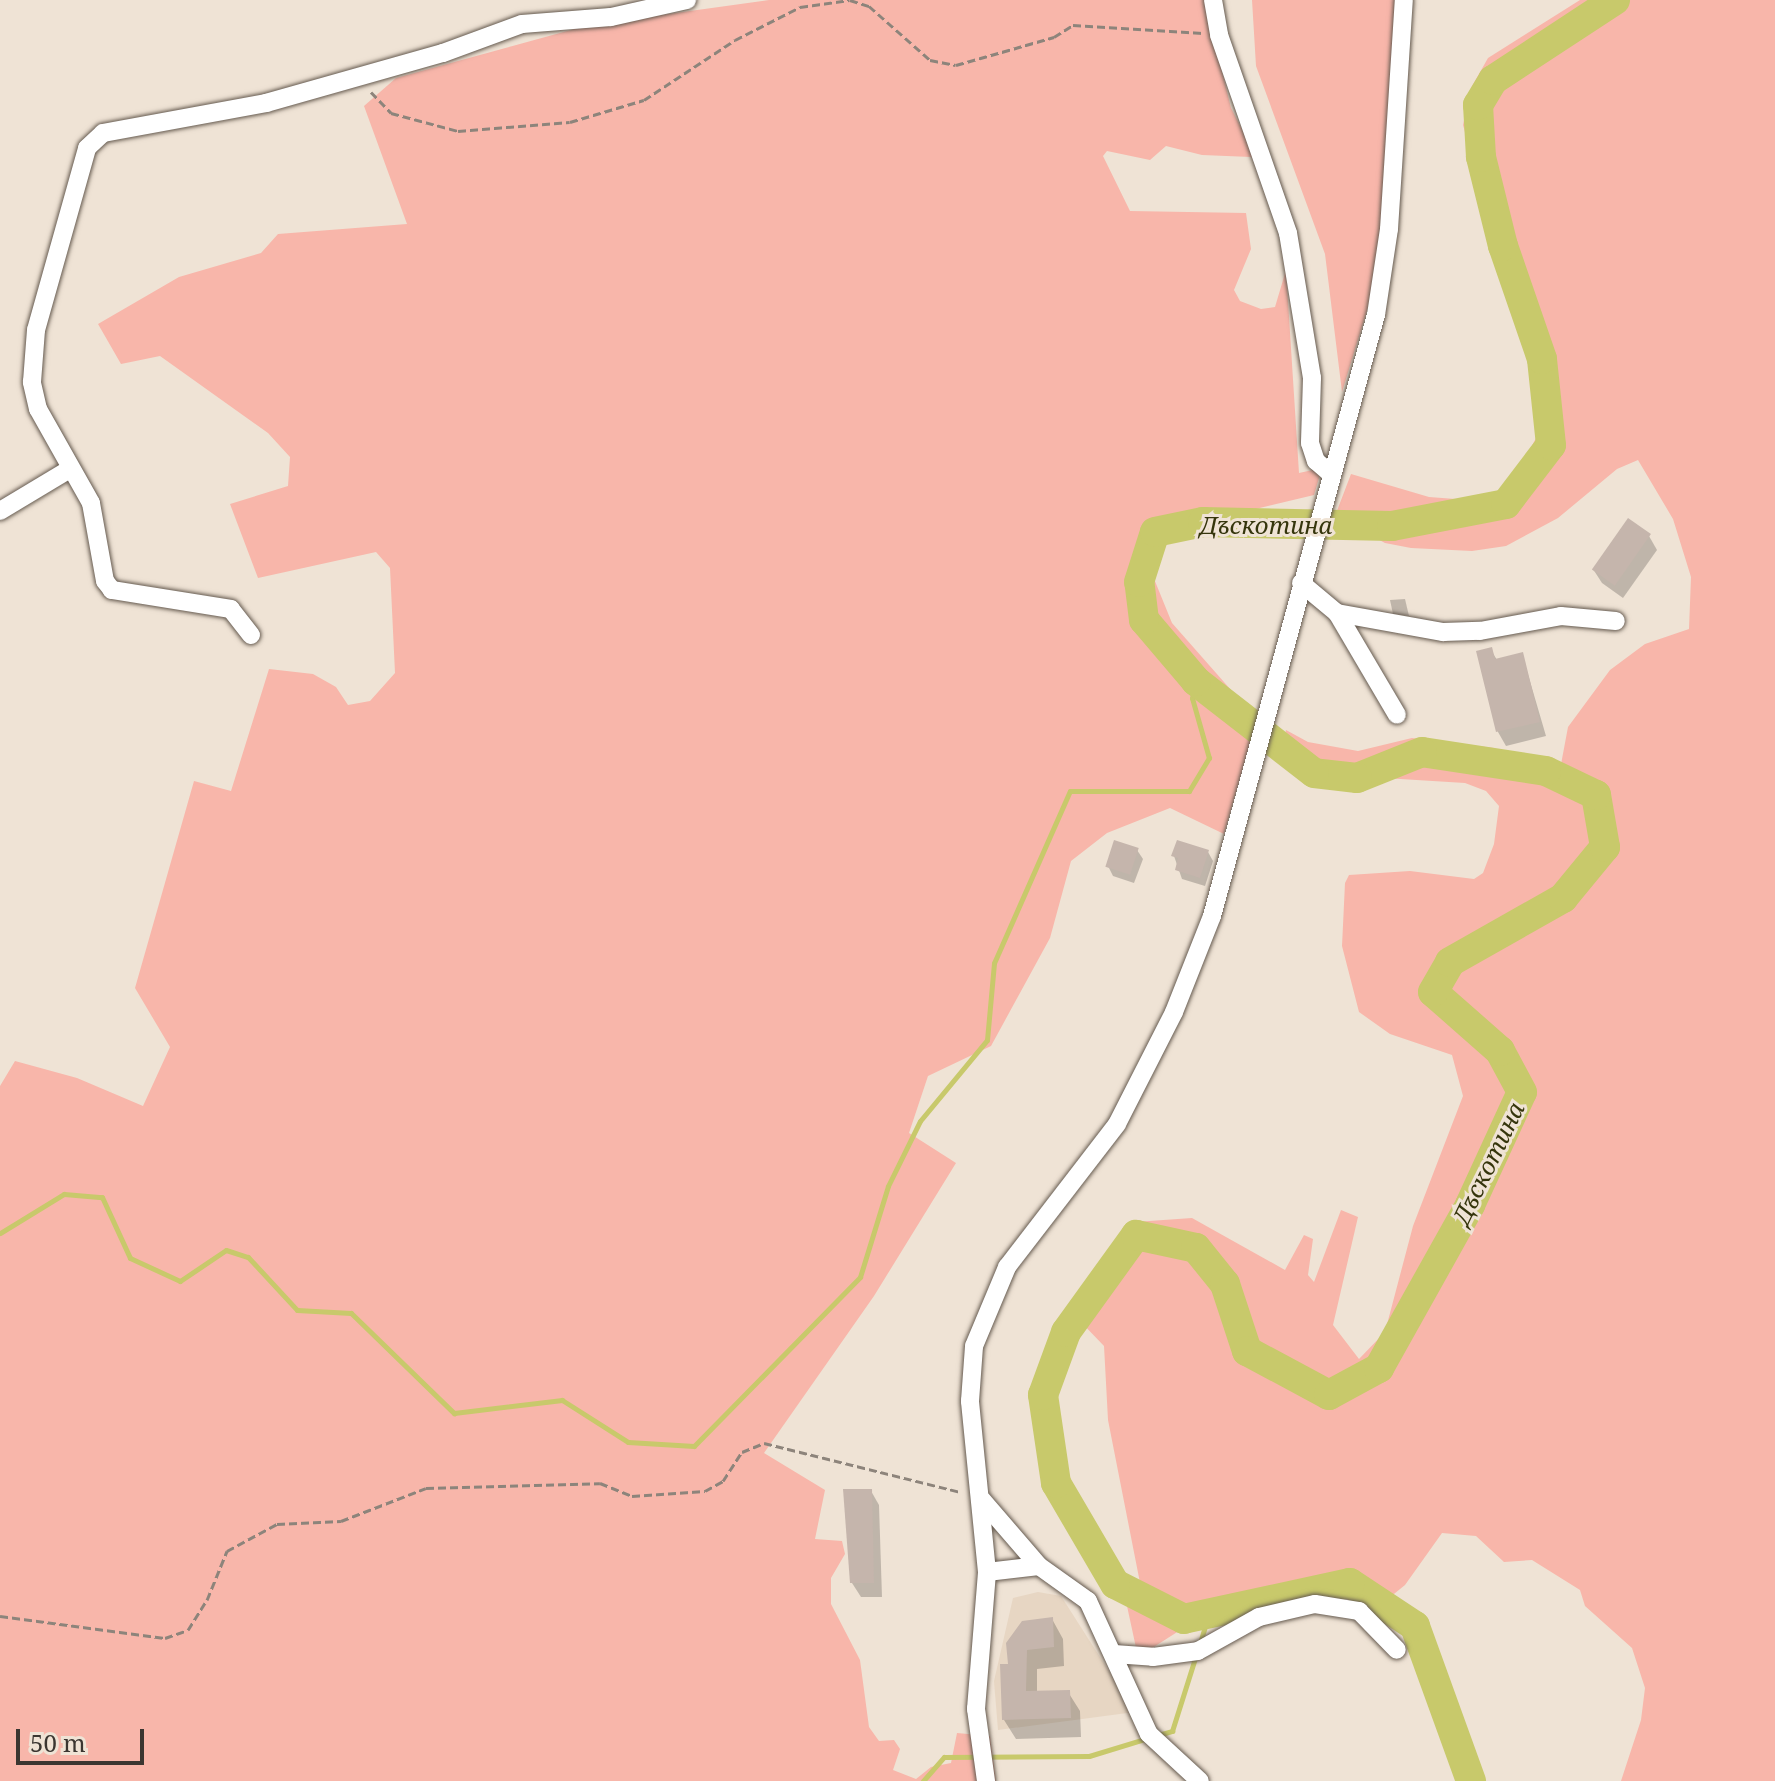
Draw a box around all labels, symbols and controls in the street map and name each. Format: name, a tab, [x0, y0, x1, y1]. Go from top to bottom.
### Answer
water label: Дъскотина	[1200, 511, 1332, 539]
water label: Дъскотина	[1446, 1097, 1530, 1229]
scale bar	[20, 1713, 148, 1763]
text: 50 m	[30, 1726, 86, 1759]

